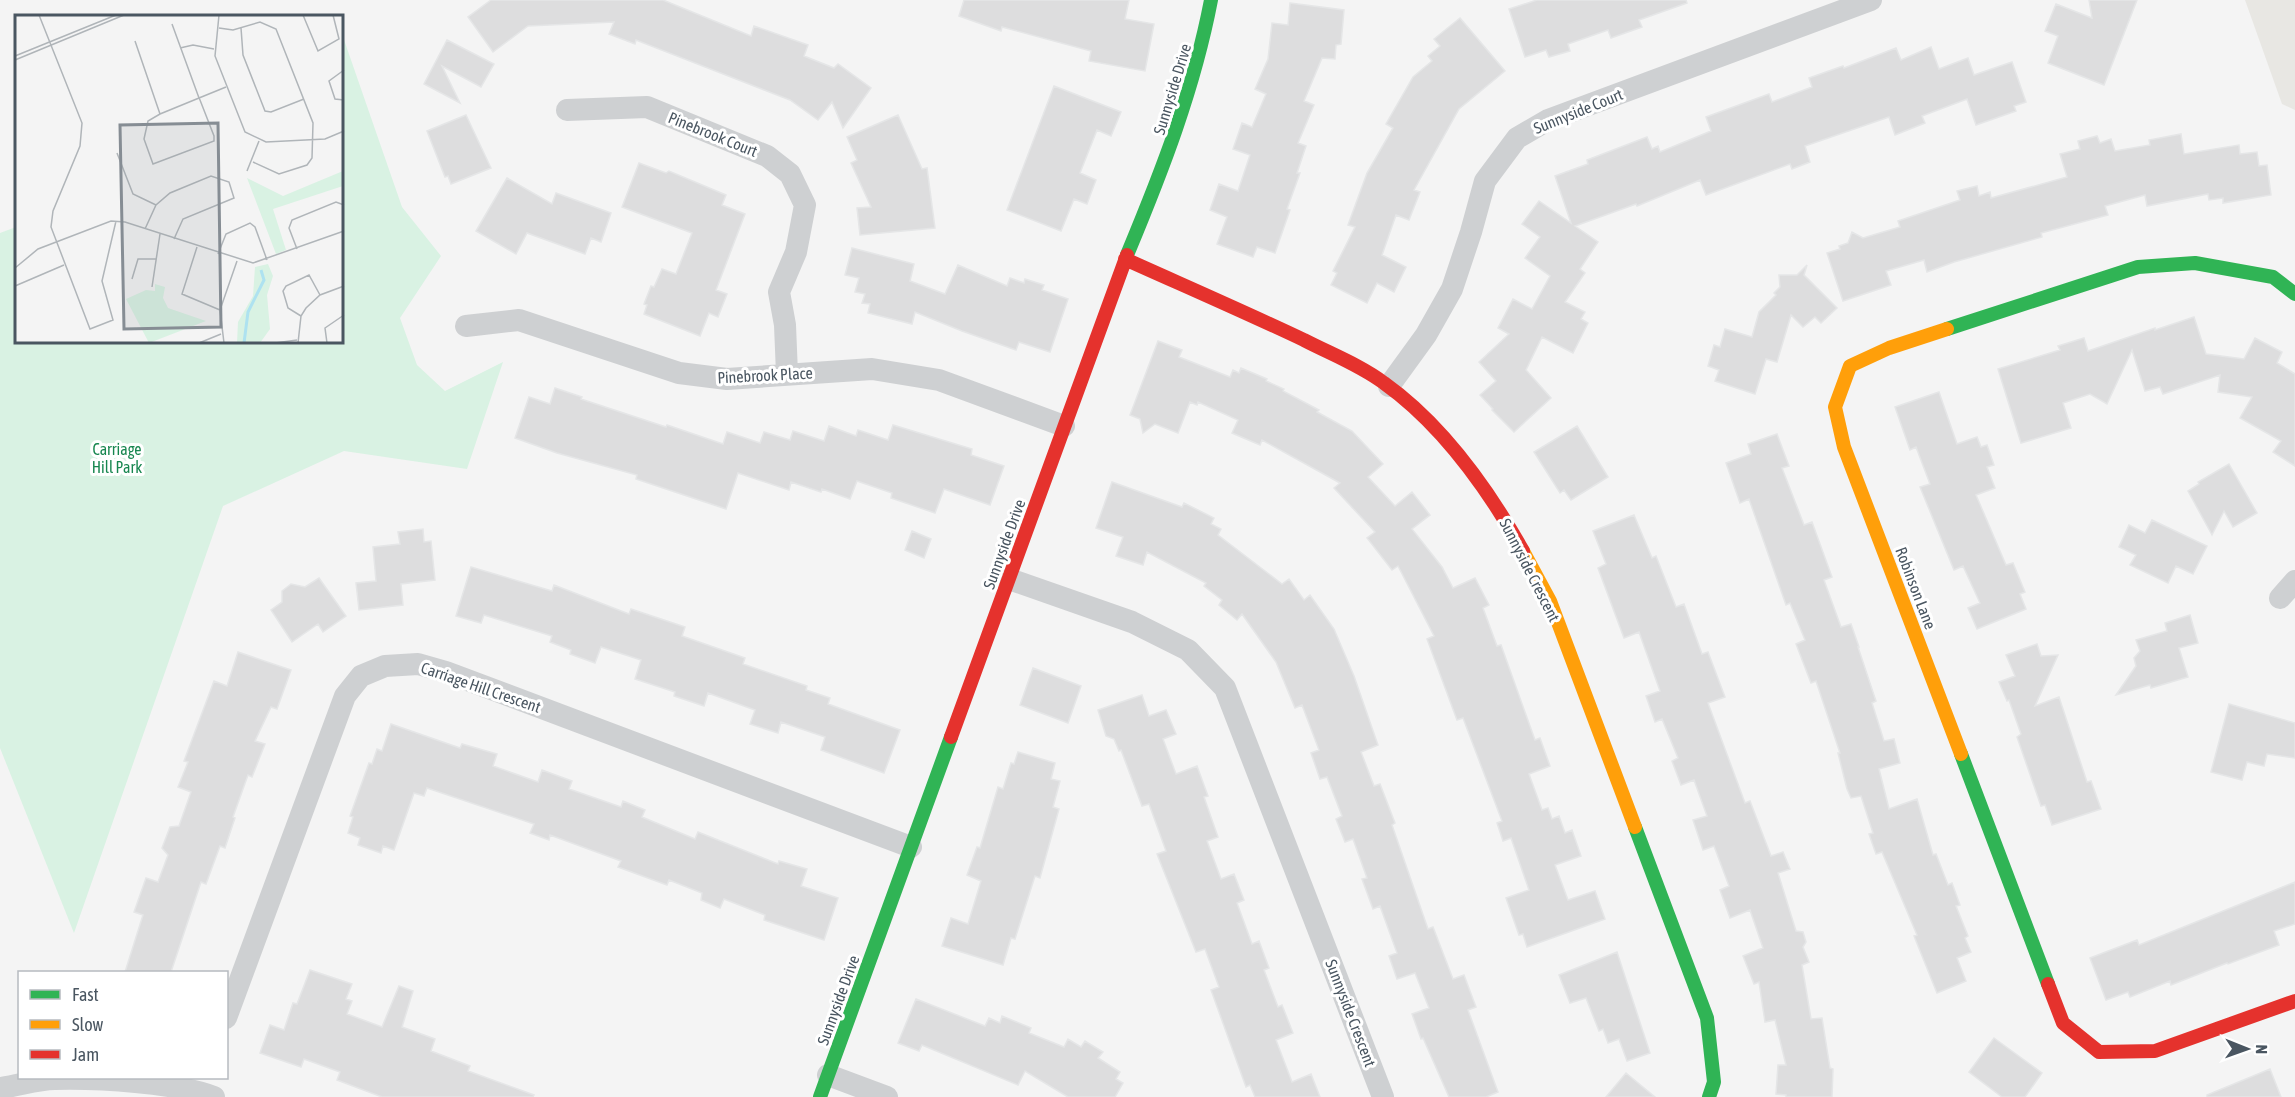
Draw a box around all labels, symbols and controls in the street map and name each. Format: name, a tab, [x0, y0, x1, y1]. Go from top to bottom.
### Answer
inset map	[15, 15, 344, 344]
street label: Sunnyside Drive	[1150, 41, 1195, 137]
street label: Sunnyside Court	[1531, 85, 1626, 138]
street label: Pinebrook Court	[666, 108, 761, 160]
street label: Pinebrook Place	[717, 364, 813, 386]
park label: Carriage Hill Park	[92, 440, 142, 476]
street label: Sunnyside Drive	[979, 497, 1029, 592]
street label: Sunnyside Crescent	[1495, 515, 1564, 625]
street label: Robinson Lane	[1892, 544, 1940, 632]
street label: Carriage Hill Crescent	[419, 658, 544, 717]
street label: Sunnyside Drive	[813, 953, 863, 1048]
street label: Sunnyside Crescent	[1321, 957, 1380, 1070]
legend	[18, 971, 228, 1079]
text: Fast	[72, 984, 99, 1005]
text: Slow	[72, 1014, 103, 1035]
north arrow	[2217, 1019, 2277, 1079]
text: Jam	[72, 1044, 99, 1065]
text: N	[2253, 1044, 2271, 1054]

